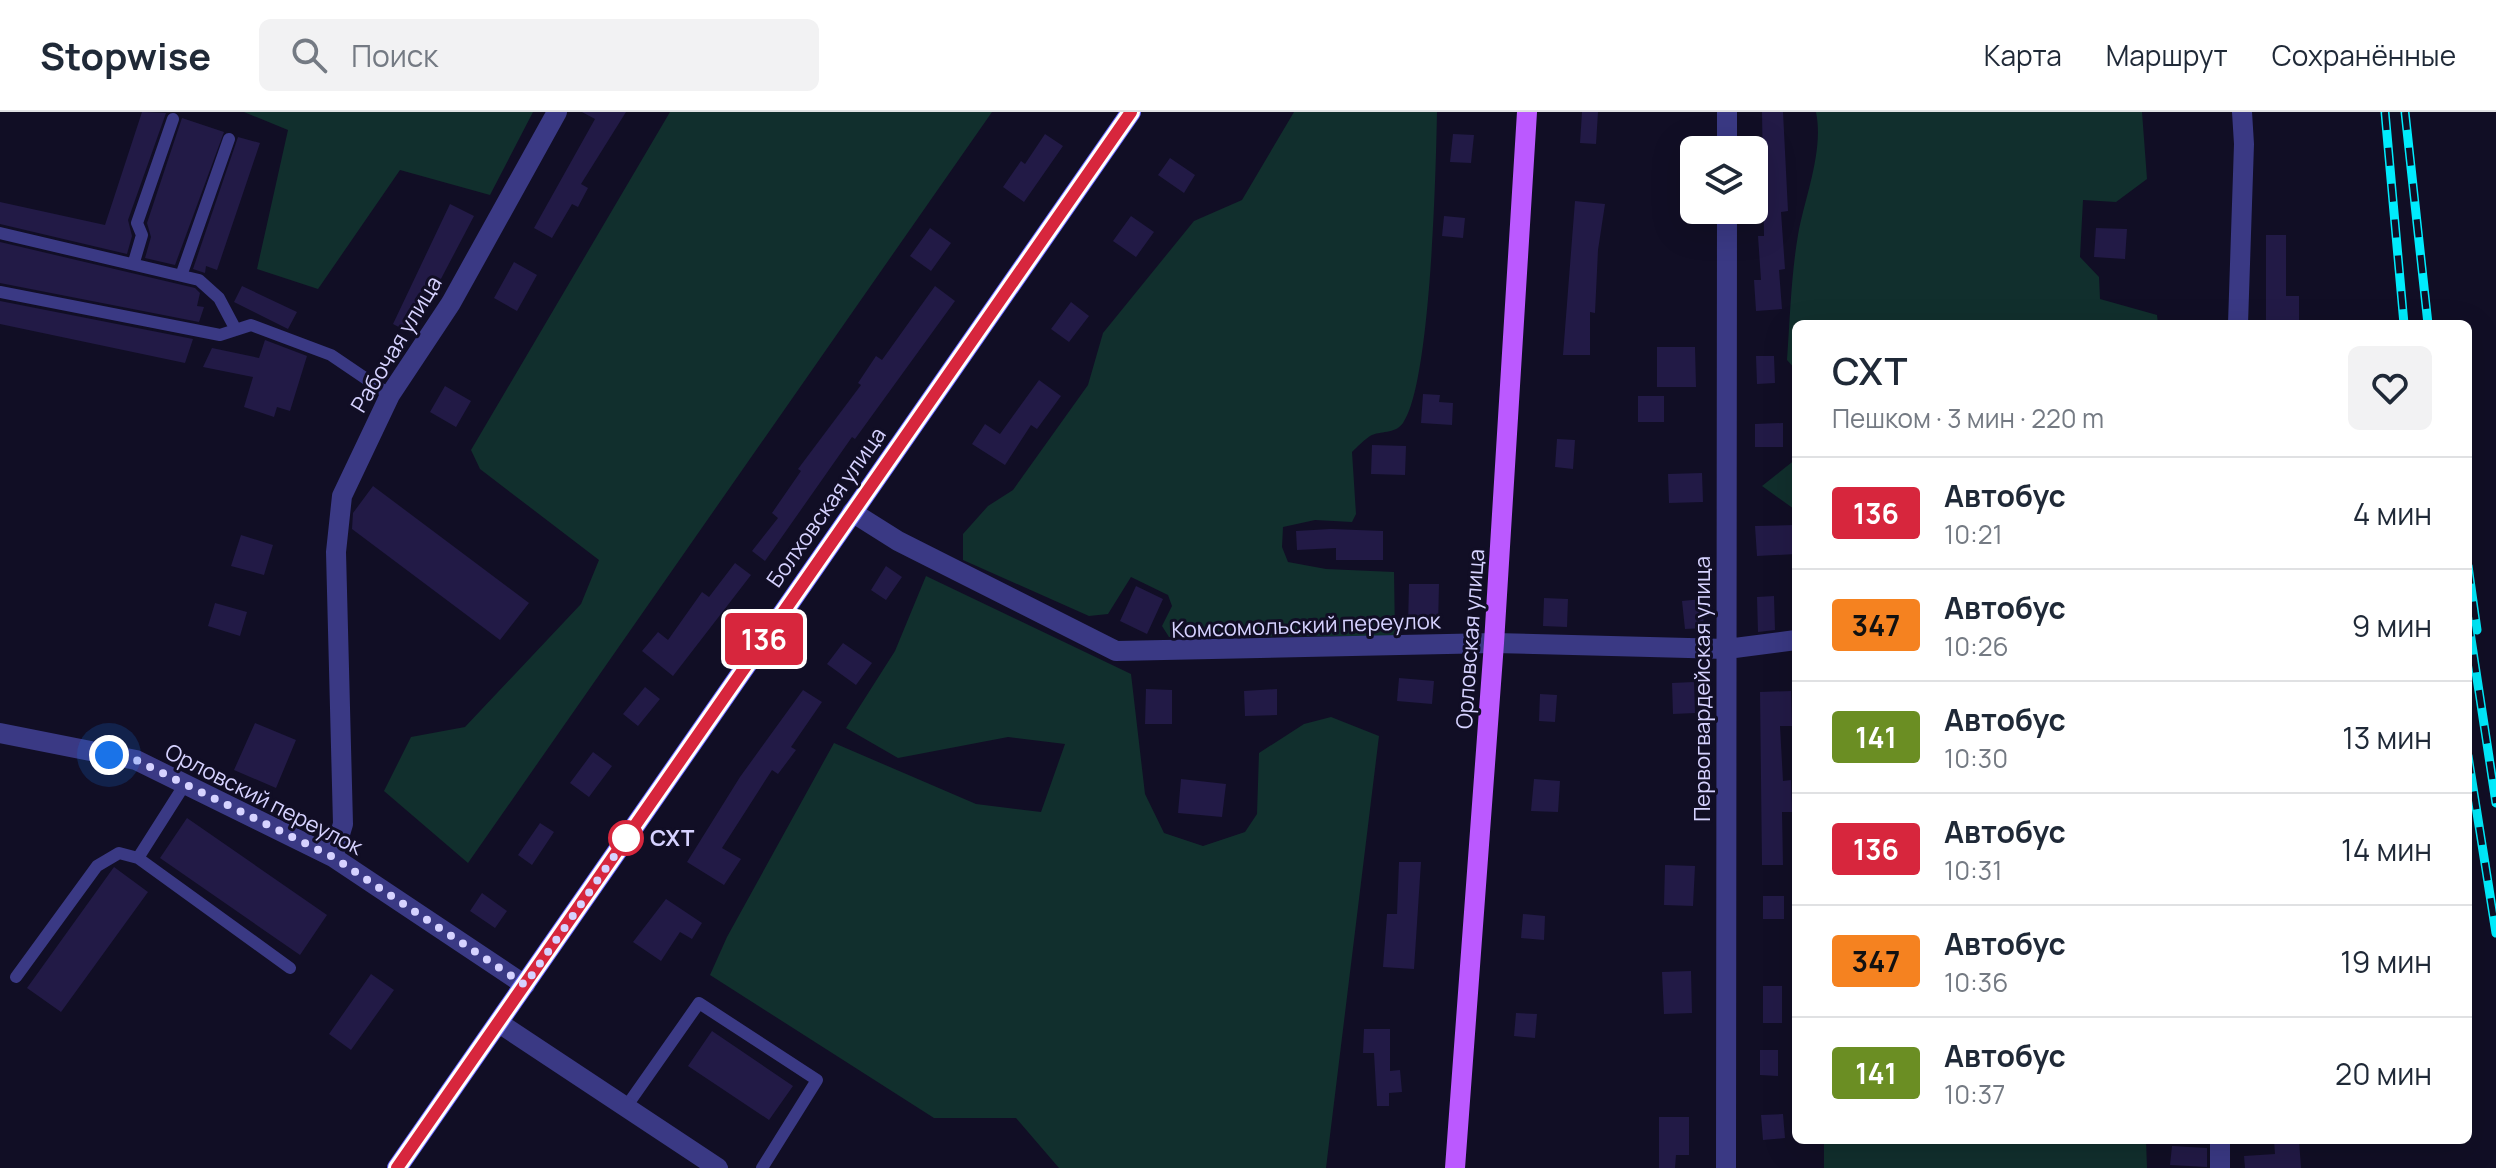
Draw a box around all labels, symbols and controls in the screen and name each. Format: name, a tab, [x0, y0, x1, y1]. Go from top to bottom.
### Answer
search box	[259, 19, 819, 91]
text: Stopwise	[40, 29, 211, 81]
icon: search	[287, 33, 331, 77]
text: Поиск	[351, 35, 438, 76]
text: Карта	[1984, 36, 2062, 74]
text: Маршрут	[2106, 36, 2228, 74]
text: Сохранённые	[2272, 36, 2456, 74]
map controls	[1680, 136, 1768, 224]
button: layers	[1680, 136, 1768, 224]
street label: Рабочая улица	[343, 270, 449, 418]
text: СХТ	[1832, 344, 1907, 396]
button: heart	[2348, 346, 2432, 430]
text: Пешком · 3 мин · 220 m	[1832, 400, 2104, 436]
street label: Болховская улица	[760, 421, 892, 593]
text: Автобус	[1944, 475, 2066, 516]
text: 4 мин	[2353, 493, 2432, 534]
text: 136	[1853, 494, 1899, 532]
text: 10:21	[1944, 516, 2003, 552]
street label: Орловская улица	[1449, 548, 1491, 730]
street label: Первогвардейская улица	[1687, 556, 1717, 822]
text: Автобус	[1944, 587, 2066, 628]
street label: Комсомольский переулок	[1171, 605, 1442, 645]
text: 9 мин	[2352, 605, 2432, 646]
text: 347	[1852, 606, 1900, 644]
line badge: 136	[718, 613, 810, 665]
text: 136	[741, 620, 787, 658]
text: 10:26	[1944, 628, 2009, 664]
text: Автобус	[1944, 699, 2066, 740]
text: 13 мин	[2342, 717, 2432, 758]
text: 141	[1855, 718, 1897, 756]
your location	[89, 735, 129, 775]
street label: Орловский переулок	[160, 736, 369, 862]
text: 10:30	[1944, 740, 2008, 776]
text: Автобус	[1944, 811, 2066, 852]
marker: СХТ	[609, 821, 643, 855]
place label: СХТ	[650, 823, 695, 853]
text: 14 мин	[2341, 829, 2432, 870]
text: 136	[1853, 830, 1899, 868]
text: 10:31	[1944, 852, 2002, 888]
text: Автобус	[1944, 923, 2066, 964]
text: 19 мин	[2340, 941, 2432, 982]
text: 347	[1852, 942, 1900, 980]
text: 10:36	[1944, 964, 2008, 1000]
text: Автобус	[1944, 1035, 2066, 1076]
text: 20 мин	[2335, 1053, 2432, 1094]
text: 141	[1855, 1054, 1897, 1092]
text: 10:37	[1944, 1076, 2005, 1112]

